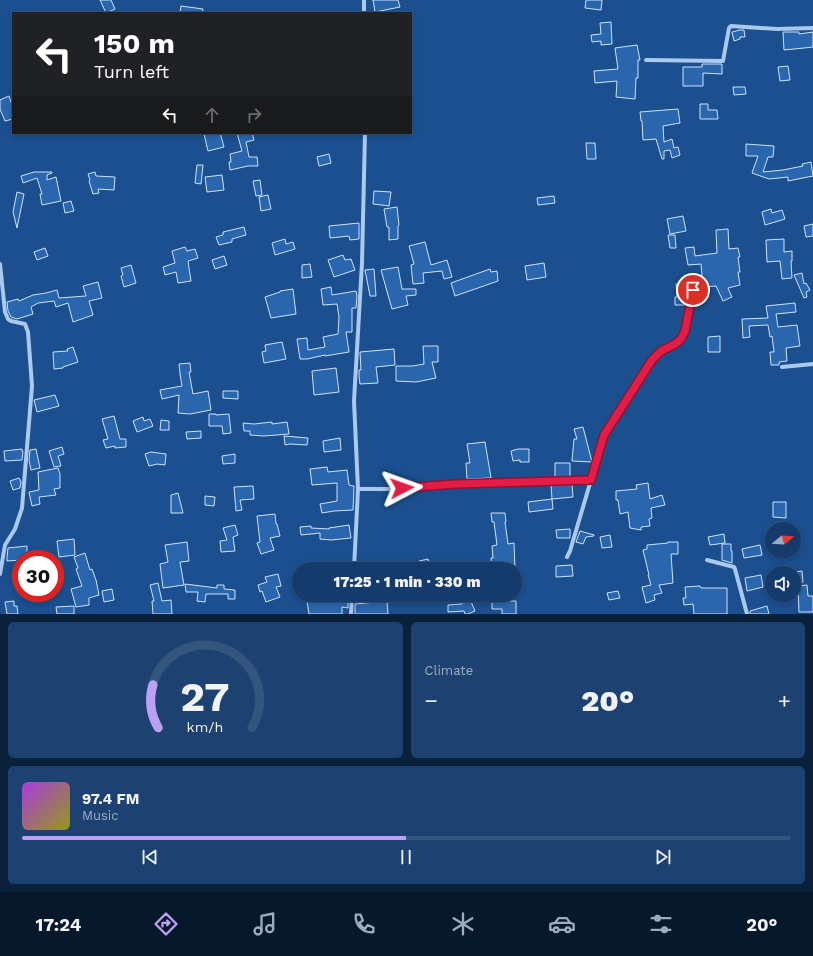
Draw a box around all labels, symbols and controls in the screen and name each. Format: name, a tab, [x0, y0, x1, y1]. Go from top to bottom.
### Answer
text: 150 m	[94, 27, 175, 60]
icon: left	[28, 28, 80, 80]
text: Turn left	[94, 61, 169, 82]
icon: left	[159, 104, 181, 126]
icon: ahead	[201, 104, 223, 126]
icon: right	[243, 104, 265, 126]
pin	[676, 273, 710, 307]
icon: arrive	[682, 279, 704, 301]
position arrow	[381, 467, 423, 509]
north arrow	[765, 522, 801, 558]
map controls	[765, 522, 801, 602]
speed limit sign: 30	[12, 550, 64, 602]
button: sound	[765, 566, 801, 602]
text: 17:25 · 1 min · 330 m	[334, 573, 481, 591]
text: Climate	[425, 663, 473, 678]
text: 27	[181, 672, 230, 721]
text: 20°	[581, 683, 634, 718]
text: −	[425, 688, 438, 713]
text: +	[778, 688, 791, 713]
text: km/h	[187, 719, 224, 735]
text: 97.4 FM	[82, 790, 139, 808]
text: Music	[82, 808, 119, 823]
icon: previous	[139, 846, 161, 868]
icon: pause	[395, 846, 417, 868]
icon: next	[652, 846, 674, 868]
icon: directions	[152, 910, 180, 938]
icon: music	[251, 910, 279, 938]
icon: phone	[350, 910, 378, 938]
icon: climate	[449, 910, 477, 938]
icon: car	[548, 910, 576, 938]
icon: filters	[647, 910, 675, 938]
text: 17:24	[35, 914, 81, 935]
text: 20°	[746, 914, 777, 935]

